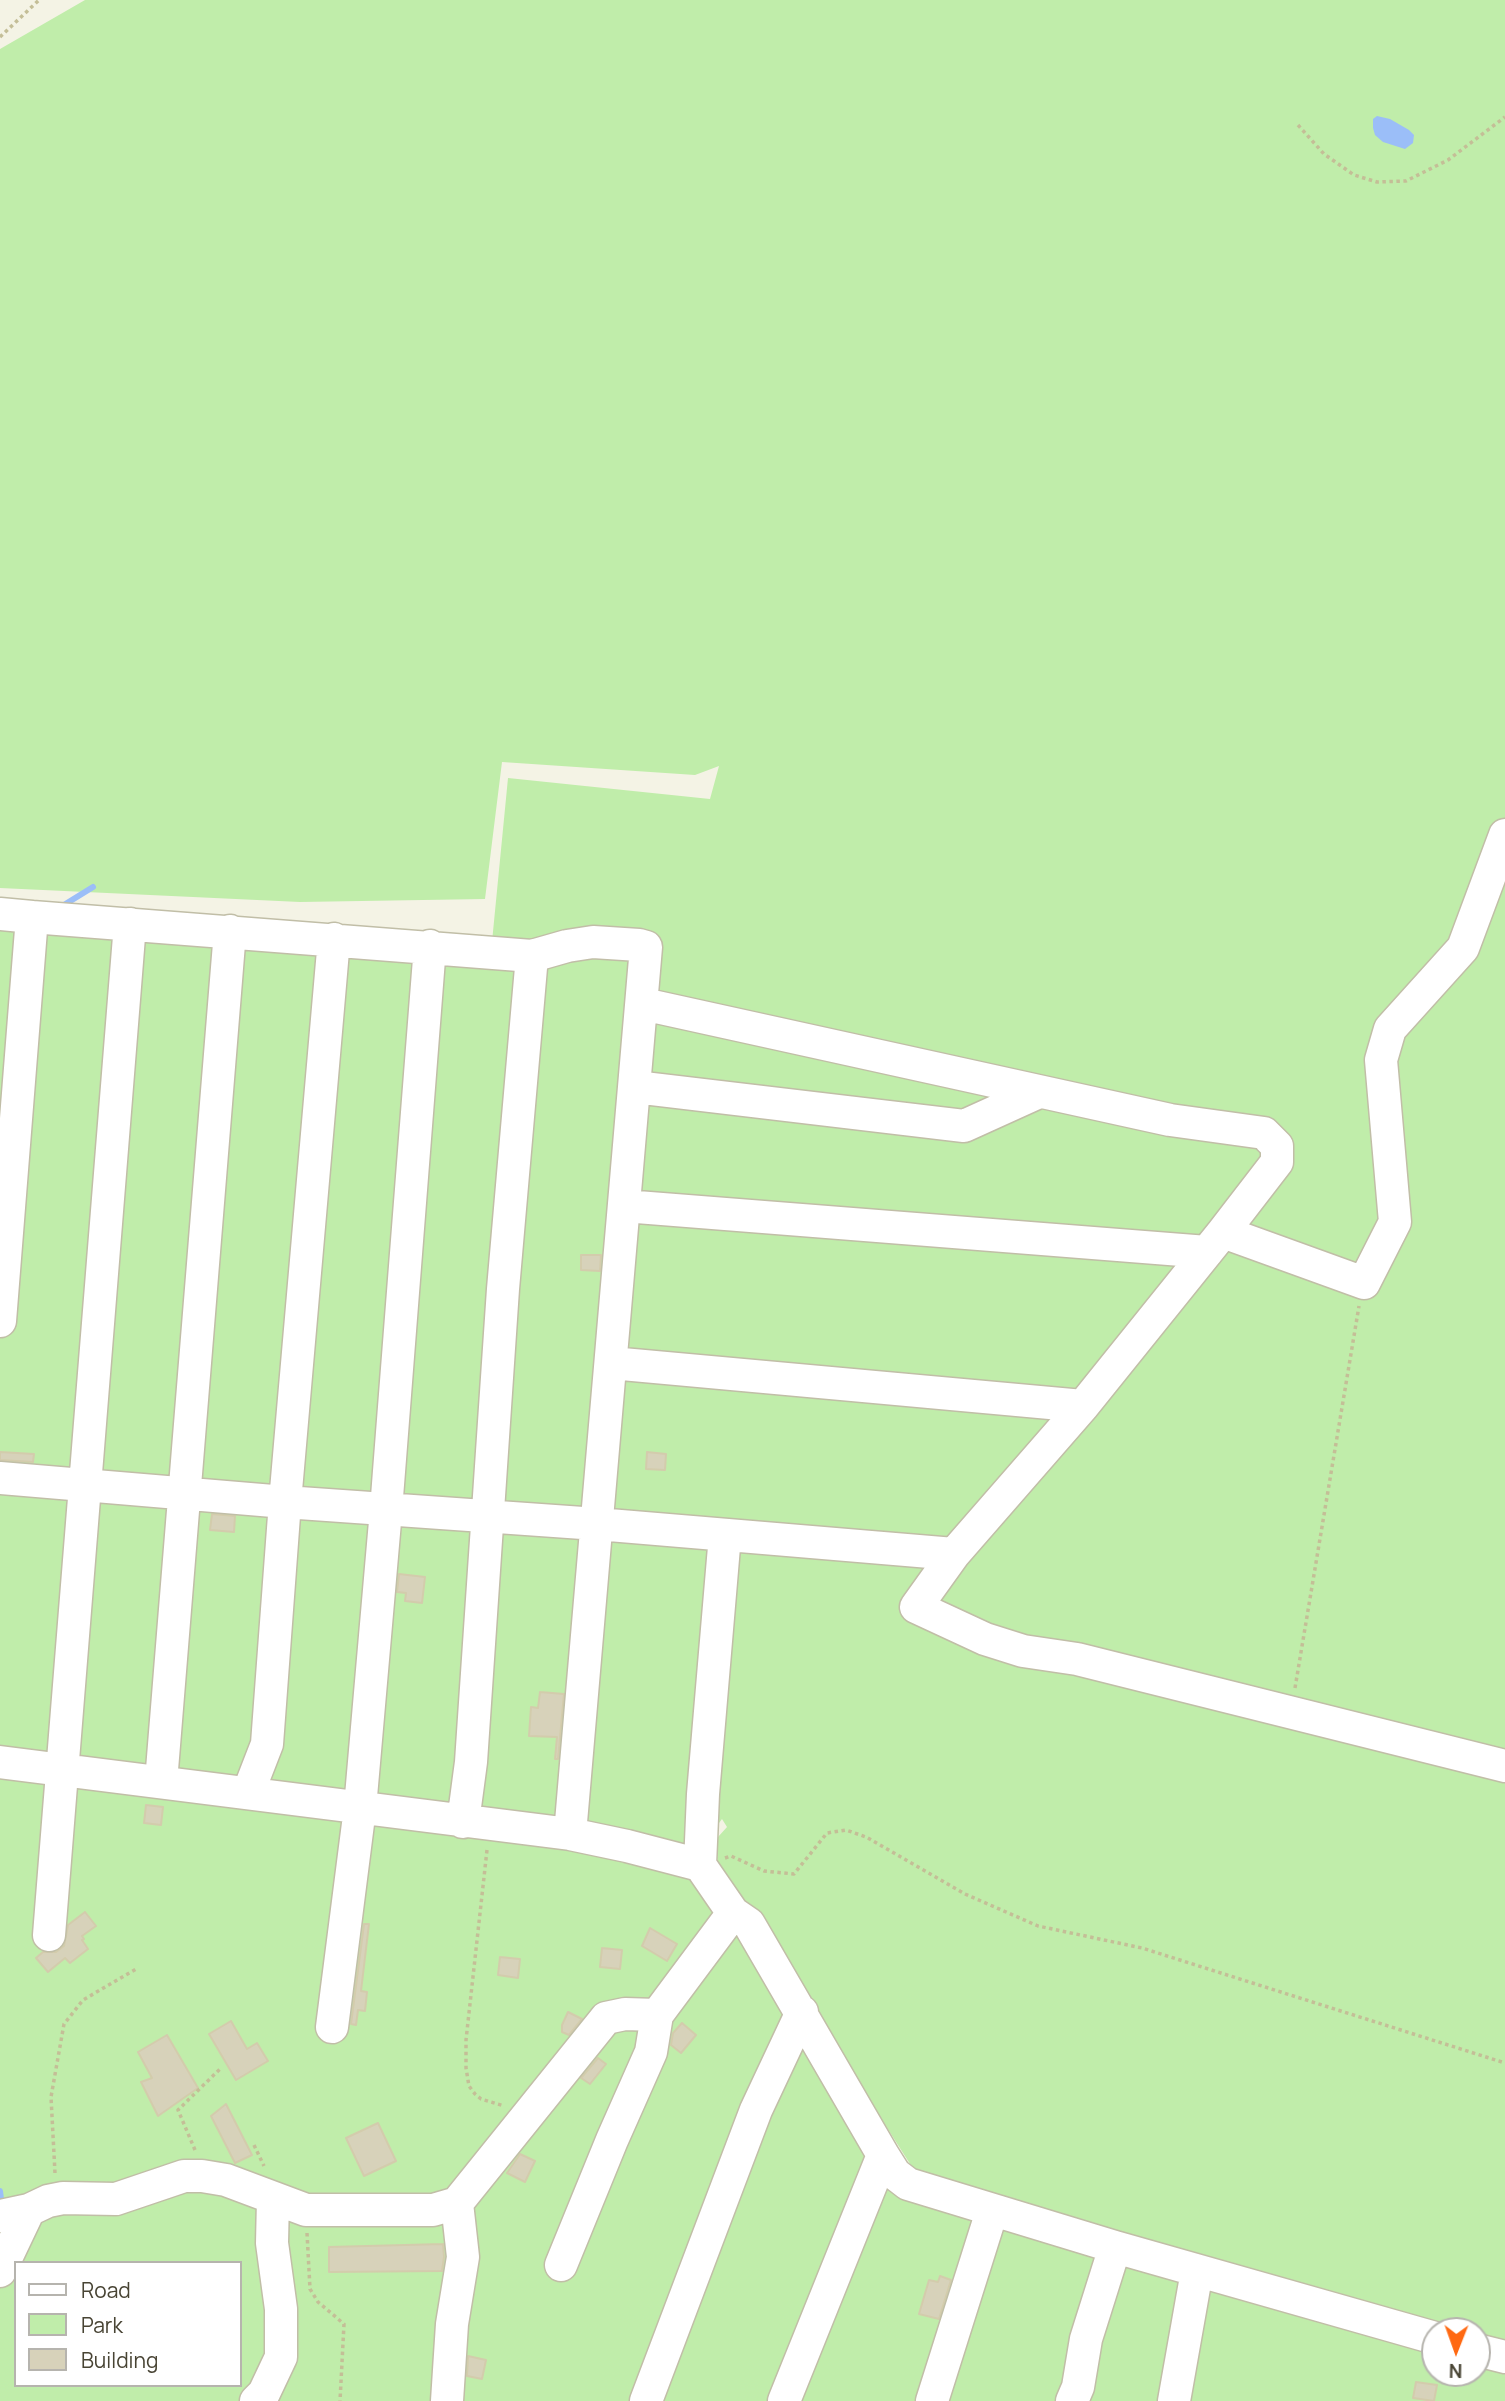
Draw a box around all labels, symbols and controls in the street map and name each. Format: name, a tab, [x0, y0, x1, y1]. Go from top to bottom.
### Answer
legend	[14, 2261, 242, 2387]
text: Road	[81, 2276, 131, 2304]
text: Park	[81, 2311, 123, 2339]
north arrow	[1421, 2317, 1491, 2387]
text: Building	[81, 2346, 158, 2374]
text: N	[1449, 2358, 1463, 2384]

